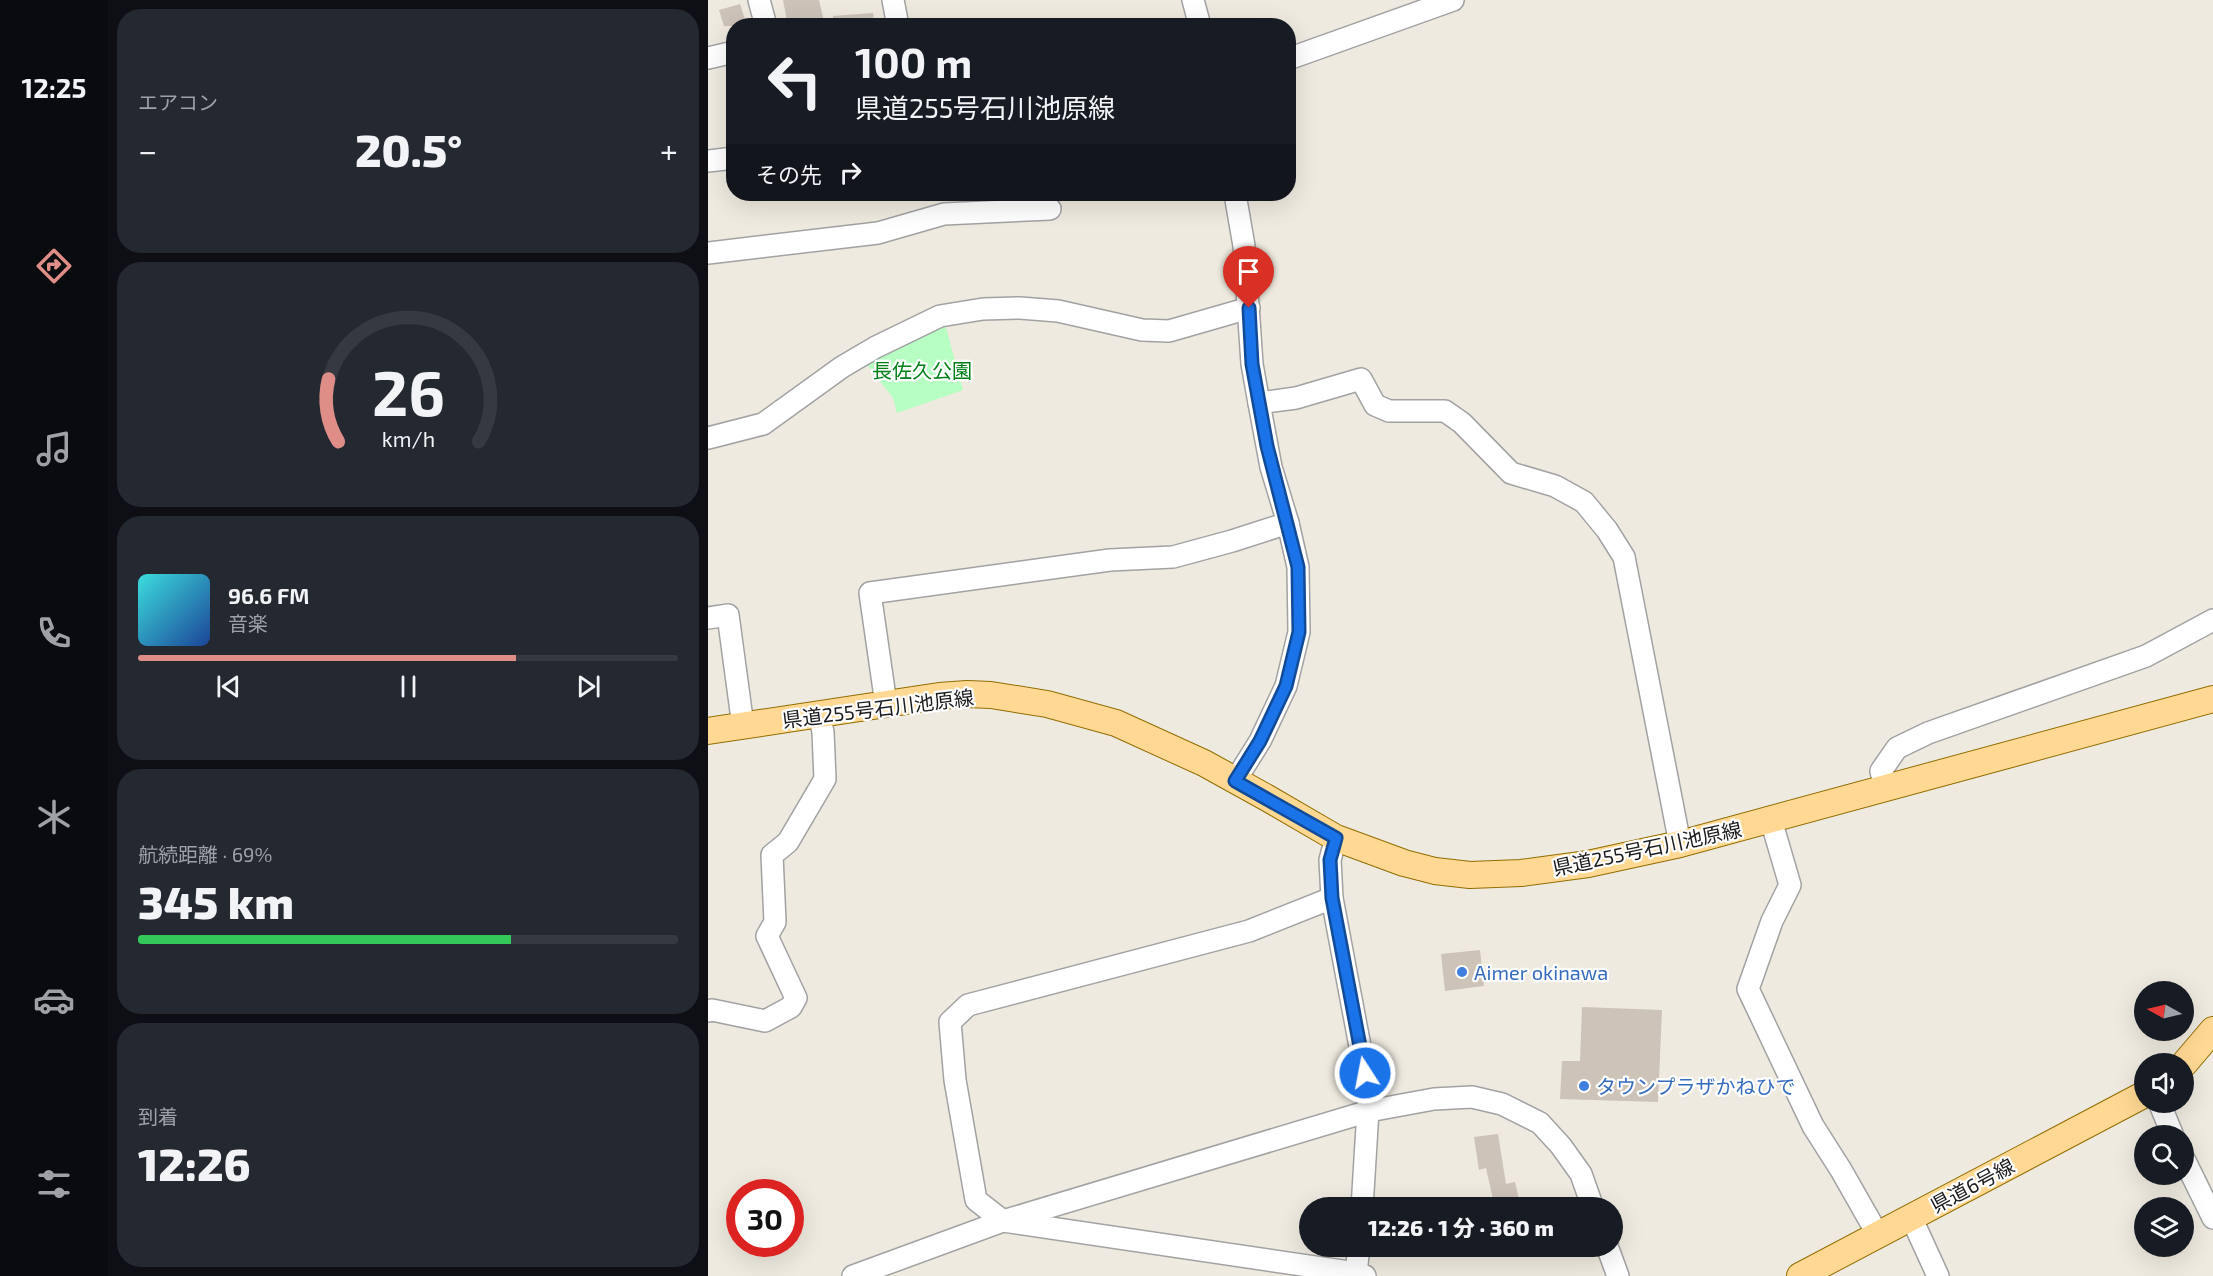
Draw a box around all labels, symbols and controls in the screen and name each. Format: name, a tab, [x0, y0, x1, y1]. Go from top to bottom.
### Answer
text: 100 m	[855, 36, 972, 86]
icon: left	[756, 42, 834, 120]
text: 12:25	[22, 71, 86, 103]
text: エアコン	[138, 90, 218, 114]
text: 県道255号石川池原線	[855, 91, 1115, 123]
text: 20.5°	[355, 122, 462, 176]
text: −	[138, 130, 157, 170]
text: +	[660, 130, 678, 170]
icon: right	[834, 156, 867, 189]
text: その先	[756, 161, 822, 187]
icon: directions	[33, 245, 75, 287]
pin	[1223, 246, 1274, 308]
icon: arrive	[1232, 255, 1265, 288]
text: 26	[371, 354, 445, 429]
park label: 長佐久公園	[872, 358, 972, 382]
text: km/h	[381, 426, 435, 451]
icon: music	[33, 428, 75, 470]
text: 96.6 FM	[228, 582, 309, 608]
text: 音楽	[228, 611, 268, 635]
icon: phone	[33, 612, 75, 654]
icon: previous	[212, 670, 245, 703]
icon: pause	[392, 670, 425, 703]
icon: next	[572, 670, 605, 703]
street label: 県道255号石川池原線	[781, 684, 975, 732]
icon: climate	[33, 796, 75, 838]
street label: 県道255号石川池原線	[1550, 816, 1744, 880]
text: 航続距離 · 69%	[138, 842, 272, 866]
text: 345 km	[138, 874, 294, 928]
place label: Aimer okinawa	[1474, 960, 1608, 984]
marker: Aimer okinawa	[1455, 965, 1469, 979]
icon: car	[33, 979, 75, 1021]
north arrow	[2134, 981, 2194, 1041]
map controls	[2134, 981, 2194, 1257]
position arrow	[1333, 1041, 1397, 1105]
button: sound	[2134, 1053, 2194, 1113]
place label: タウンプラザかねひで	[1596, 1074, 1795, 1098]
marker: タウンプラザかねひで	[1577, 1079, 1591, 1093]
text: 到着	[138, 1104, 178, 1128]
button: search	[2134, 1125, 2194, 1185]
text: 12:26	[138, 1136, 251, 1190]
street label: 県道6号線	[1926, 1153, 2018, 1217]
icon: filters	[33, 1163, 75, 1205]
speed limit sign: 30	[726, 1179, 804, 1257]
button: layers	[2134, 1197, 2194, 1257]
text: 12:26 · 1 分 · 360 m	[1368, 1214, 1554, 1240]

